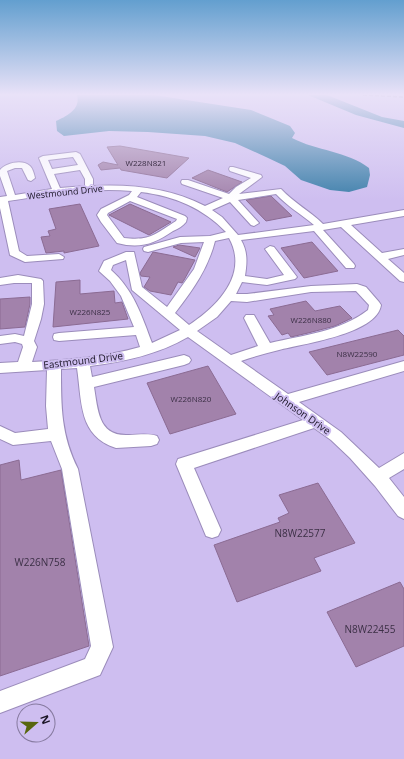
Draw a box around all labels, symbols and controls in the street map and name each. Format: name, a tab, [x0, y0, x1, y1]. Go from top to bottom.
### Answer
house number: W228N821	[126, 157, 166, 168]
street label: Westmound Drive	[27, 182, 103, 202]
house number: W226N825	[70, 306, 111, 317]
house number: W226N880	[291, 314, 332, 325]
street label: Eastmound Drive	[42, 348, 124, 372]
house number: N8W22590	[337, 348, 378, 359]
street label: Johnson Drive	[272, 388, 334, 438]
house number: W226N820	[171, 393, 212, 404]
house number: N8W22577	[274, 526, 326, 540]
house number: W226N758	[14, 555, 66, 569]
house number: N8W22455	[344, 622, 396, 636]
north arrow	[16, 703, 56, 743]
text: N	[37, 713, 54, 726]

